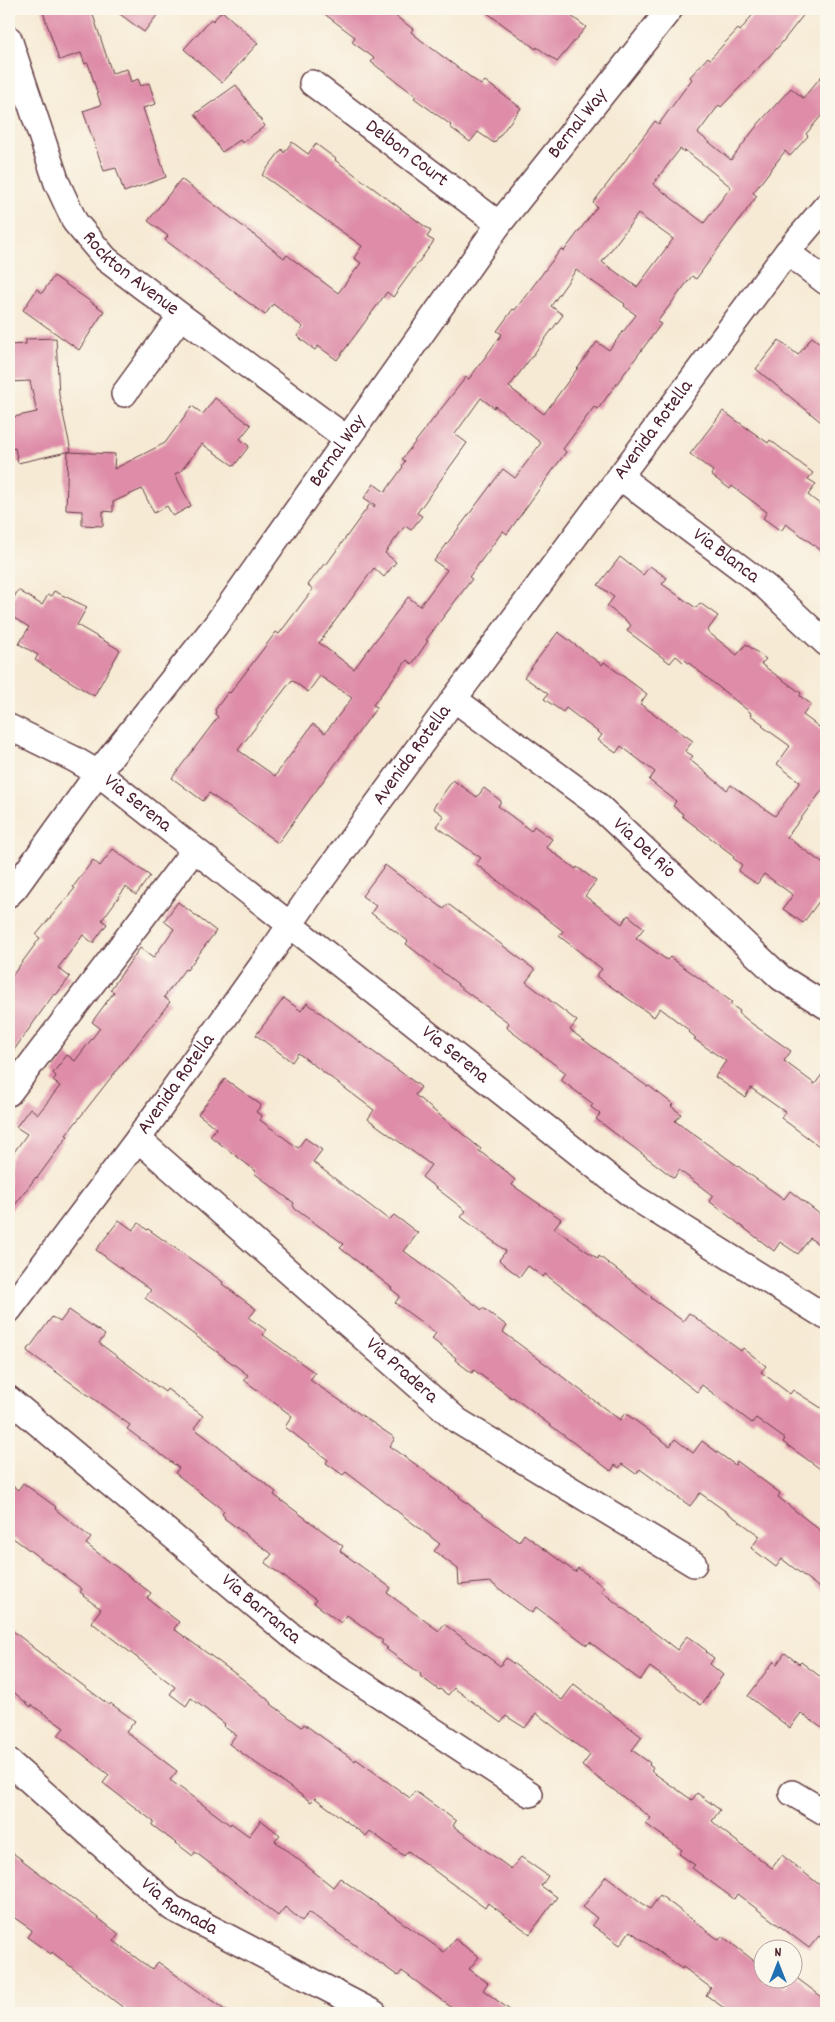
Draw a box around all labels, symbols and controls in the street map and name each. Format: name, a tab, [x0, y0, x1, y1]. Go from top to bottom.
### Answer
street label: Bernal Way	[542, 82, 616, 165]
street label: Delbon Court	[359, 113, 454, 195]
street label: Rockton Avenue	[75, 226, 185, 323]
street label: Avenida Rotella	[608, 374, 701, 486]
street label: Bernal Way	[303, 409, 374, 493]
street label: Via Blanca	[686, 522, 765, 591]
street label: Avenida Rotella	[366, 699, 459, 811]
street label: Via Serena	[97, 768, 177, 840]
street label: Via Del Rio	[606, 812, 682, 886]
street label: Via Serena	[415, 1019, 495, 1091]
street label: Avenida Rotella	[131, 1028, 223, 1141]
street label: Via Pradera	[359, 1331, 444, 1411]
street label: Via Barranca	[214, 1568, 307, 1652]
street label: Via Ramada	[134, 1872, 223, 1943]
north arrow	[752, 1940, 802, 1990]
text: N	[775, 1943, 782, 1963]

